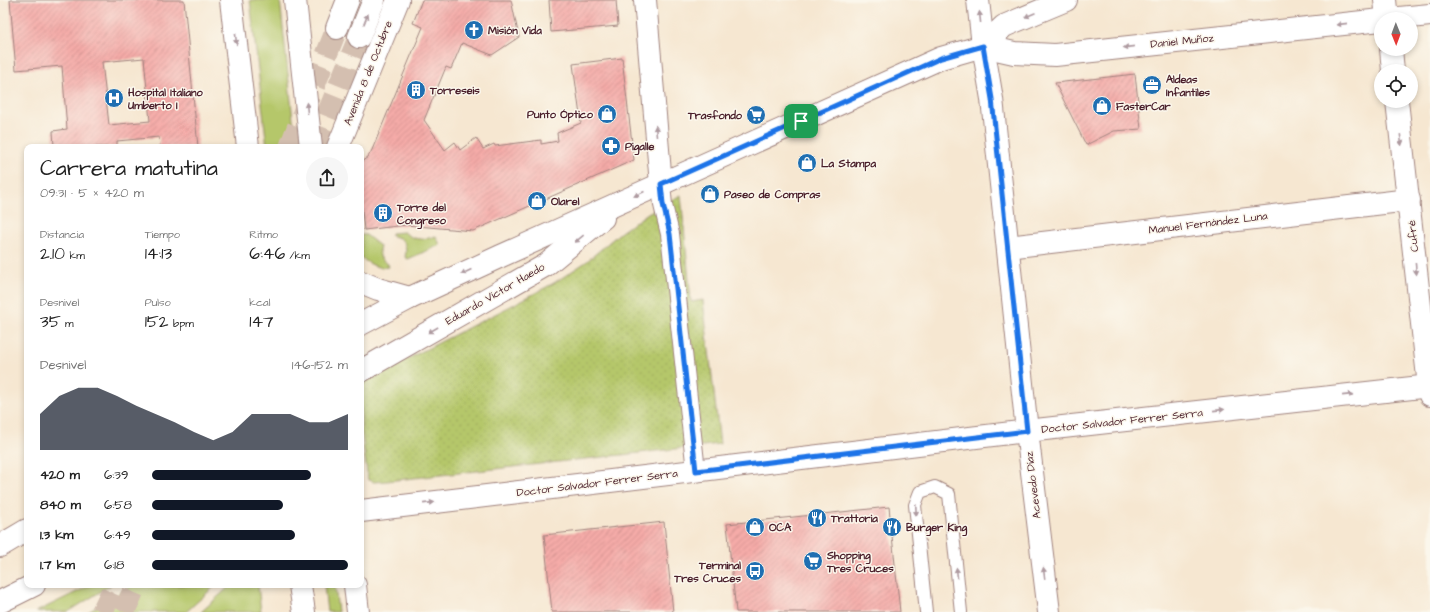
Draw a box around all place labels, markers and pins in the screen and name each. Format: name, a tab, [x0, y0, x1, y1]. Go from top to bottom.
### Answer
church icon: Misión Vida	[463, 19, 485, 41]
place label: Misión Vida	[488, 23, 542, 38]
place label: Aldeas Infantiles	[1166, 72, 1211, 100]
office icon: Aldeas Infantiles	[1141, 74, 1163, 96]
building icon: Torreseis	[405, 79, 427, 101]
place label: Torreseis	[429, 83, 480, 98]
place label: Hospital Italiano Umberto I	[127, 85, 204, 113]
hospital icon: Hospital Italiano Umberto I	[103, 87, 125, 109]
shop icon: FasterCar	[1091, 95, 1113, 117]
place label: FasterCar	[1116, 99, 1172, 114]
shop icon: Punto Óptico	[596, 103, 618, 125]
supermarket icon: Trasfondo	[745, 104, 767, 126]
pin	[784, 104, 818, 138]
place label: Punto Óptico	[527, 107, 594, 123]
place label: Trasfondo	[687, 108, 743, 123]
pharmacy icon: Pigalle	[600, 135, 622, 157]
place label: Pigalle	[625, 139, 654, 156]
shop icon: La Stampa	[796, 152, 818, 174]
place label: La Stampa	[821, 156, 876, 172]
shop icon: Paseo de Compras	[699, 183, 721, 205]
place label: Paseo de Compras	[724, 187, 821, 203]
shop icon: Olarel	[526, 190, 548, 212]
place label: Olarel	[551, 194, 580, 209]
place label: Torre del Congreso	[396, 200, 447, 230]
building icon: Torre del Congreso	[372, 202, 394, 224]
restaurant icon: Trattoria	[806, 507, 828, 529]
place label: Trattoria	[830, 511, 878, 526]
shop icon: OCA	[744, 516, 766, 538]
restaurant icon: Burger King	[881, 516, 903, 538]
place label: OCA	[769, 520, 792, 535]
place label: Burger King	[906, 520, 967, 537]
place label: Shopping Tres Cruces	[826, 548, 894, 576]
supermarket icon: Shopping Tres Cruces	[802, 550, 824, 572]
place label: Terminal Tres Cruces	[673, 558, 741, 586]
bus stop icon: Terminal Tres Cruces	[744, 560, 766, 582]

